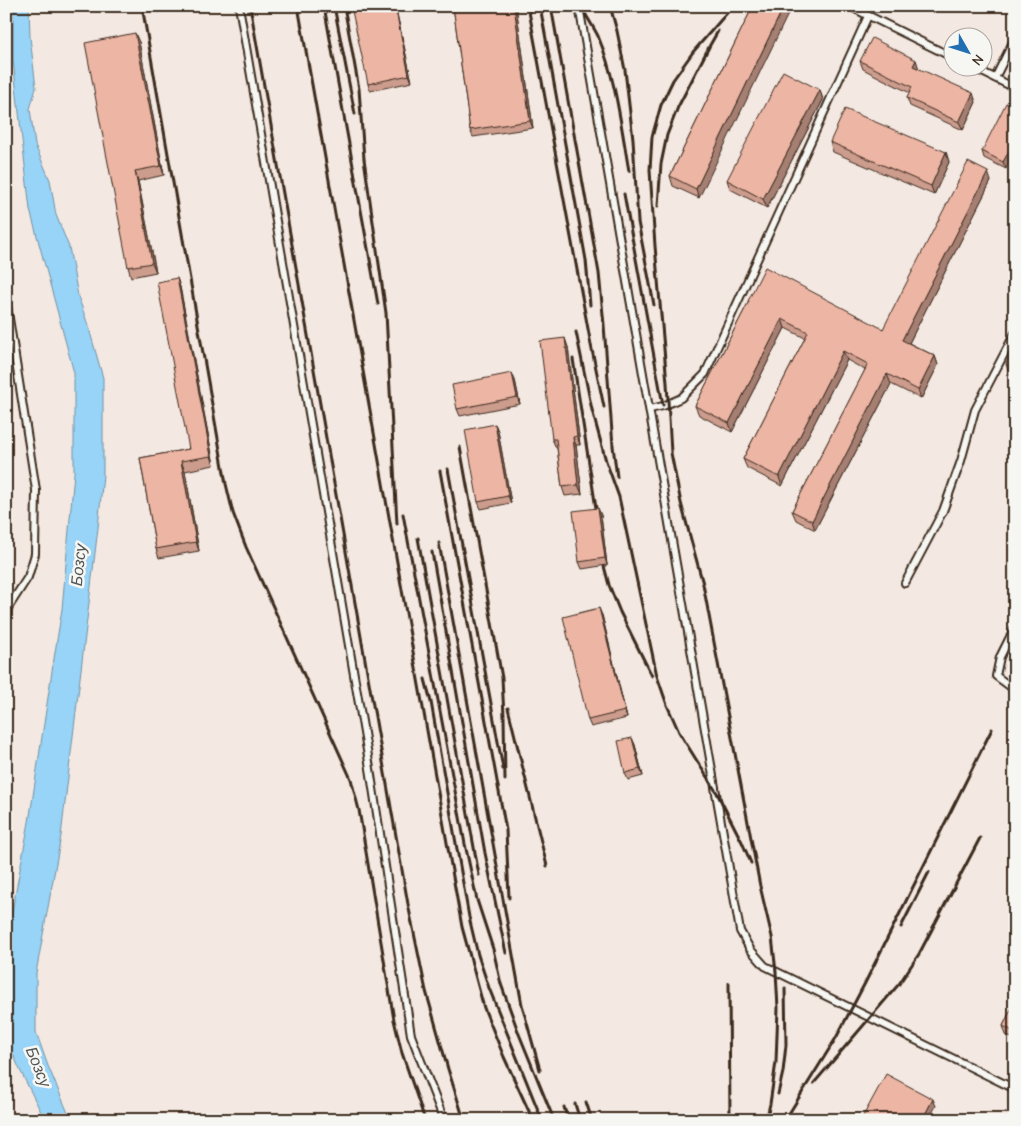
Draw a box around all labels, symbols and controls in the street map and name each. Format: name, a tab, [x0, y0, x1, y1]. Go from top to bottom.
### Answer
north arrow	[944, 28, 994, 78]
text: N	[968, 51, 987, 69]
water label: Бозсу	[68, 542, 90, 587]
water label: Бозсу	[22, 1044, 55, 1091]

